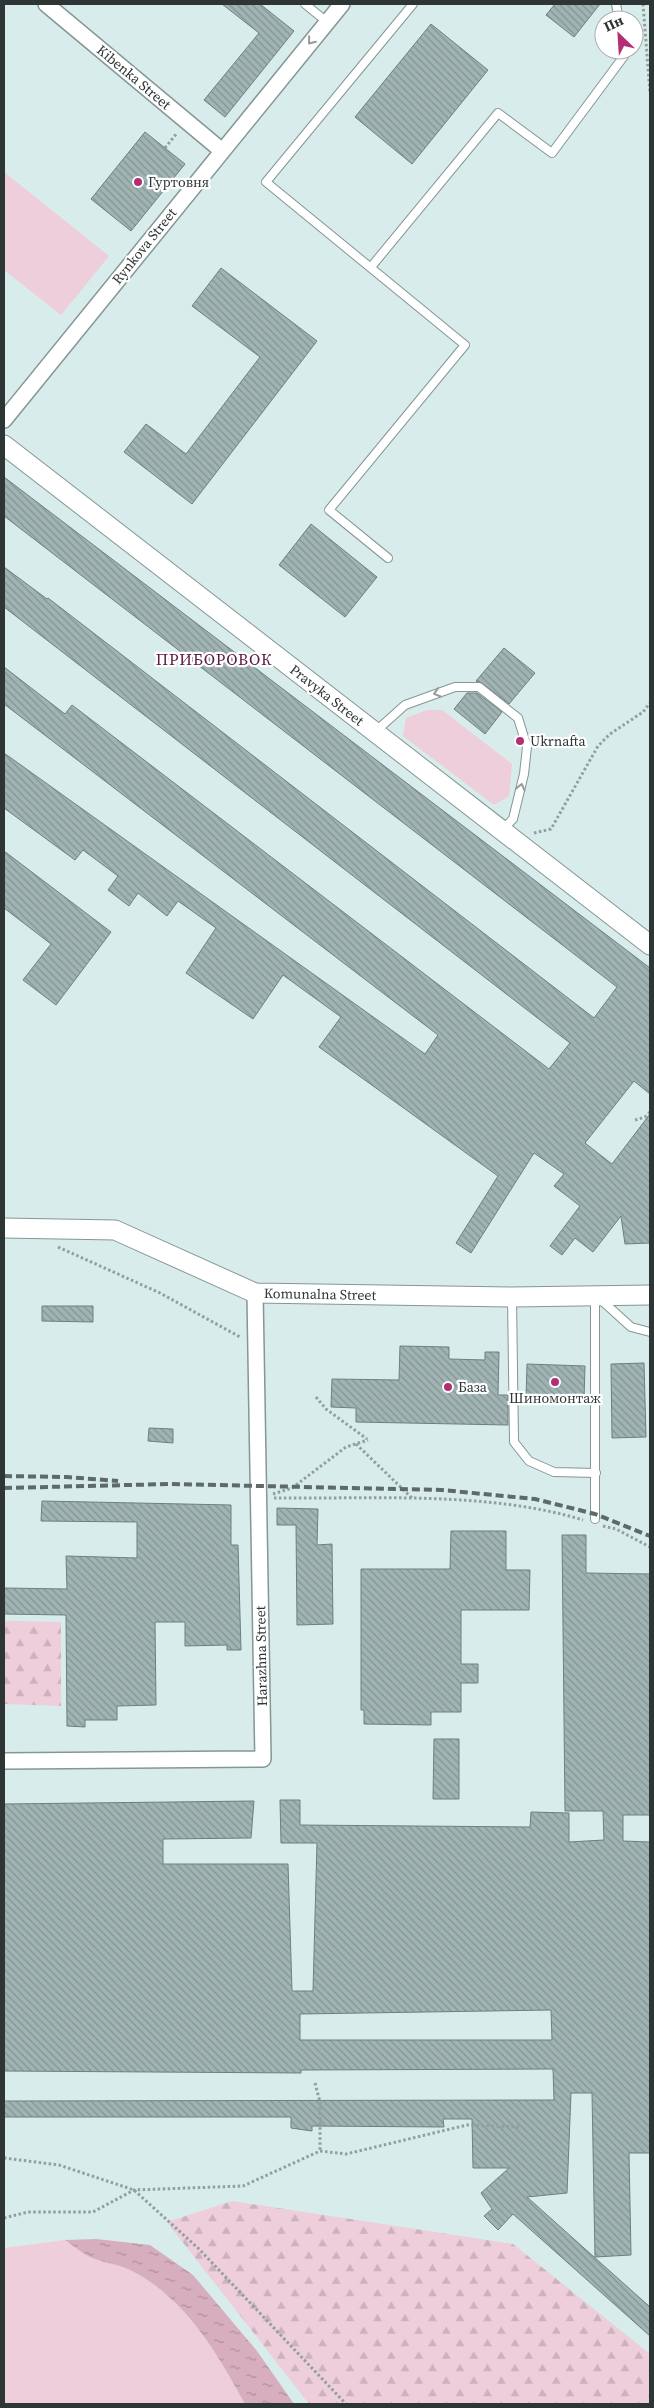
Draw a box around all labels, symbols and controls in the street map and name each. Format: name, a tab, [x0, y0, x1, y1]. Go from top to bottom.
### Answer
north arrow	[594, 10, 644, 60]
text: Пн	[600, 10, 627, 36]
one-way arrow	[307, 36, 316, 45]
street label: Kibenka Street	[93, 40, 176, 114]
place label: Гуртовня	[148, 172, 209, 192]
marker: Гуртовня	[132, 176, 144, 188]
street label: Rynkova Street	[107, 203, 181, 288]
district label: ПРИБОРОВОК	[156, 648, 272, 670]
street label: Pravyka Street	[286, 660, 369, 731]
one-way arrow	[434, 687, 442, 697]
place label: Ukrnafta	[530, 731, 586, 751]
marker: Ukrnafta	[514, 735, 526, 747]
one-way arrow	[515, 782, 526, 791]
street label: Komunalna Street	[264, 1283, 377, 1305]
marker: Шиномонтаж	[549, 1376, 561, 1388]
place label: База	[458, 1377, 488, 1397]
marker: База	[442, 1381, 454, 1393]
place label: Шиномонтаж	[509, 1388, 601, 1408]
street label: Harazhna Street	[250, 1605, 272, 1706]

